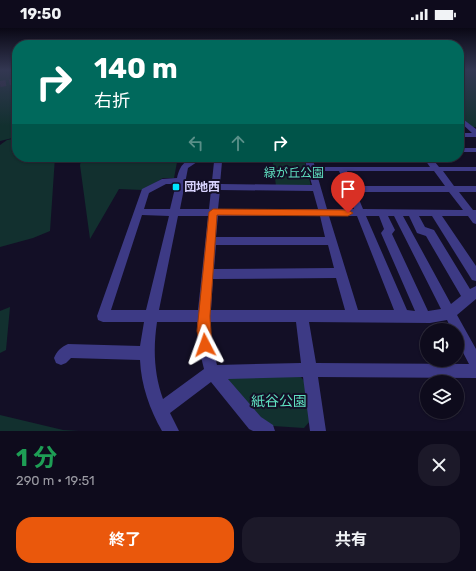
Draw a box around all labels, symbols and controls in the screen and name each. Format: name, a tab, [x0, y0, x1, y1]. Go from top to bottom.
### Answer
text: 19:50	[20, 5, 61, 23]
text: 140 m	[94, 52, 178, 85]
icon: right	[28, 56, 80, 108]
text: 右折	[94, 90, 130, 112]
icon: left	[185, 132, 207, 154]
icon: ahead	[227, 132, 249, 154]
icon: right	[269, 132, 291, 154]
park label: 緑が丘公園	[264, 166, 324, 180]
pin	[331, 172, 365, 213]
icon: arrive	[337, 178, 359, 200]
place label: 団地西	[184, 180, 220, 194]
marker: 団地西	[171, 182, 181, 192]
map controls	[420, 323, 464, 419]
button: sound	[420, 323, 464, 367]
position arrow	[184, 324, 226, 366]
button: layers	[420, 375, 464, 419]
park label: 紙谷公園	[251, 393, 307, 410]
text: 1 分	[16, 444, 57, 472]
button: close	[418, 444, 460, 486]
text: 290 m · 19:51	[16, 473, 95, 488]
button: 終了	[16, 517, 234, 563]
button: 共有	[242, 517, 460, 563]

